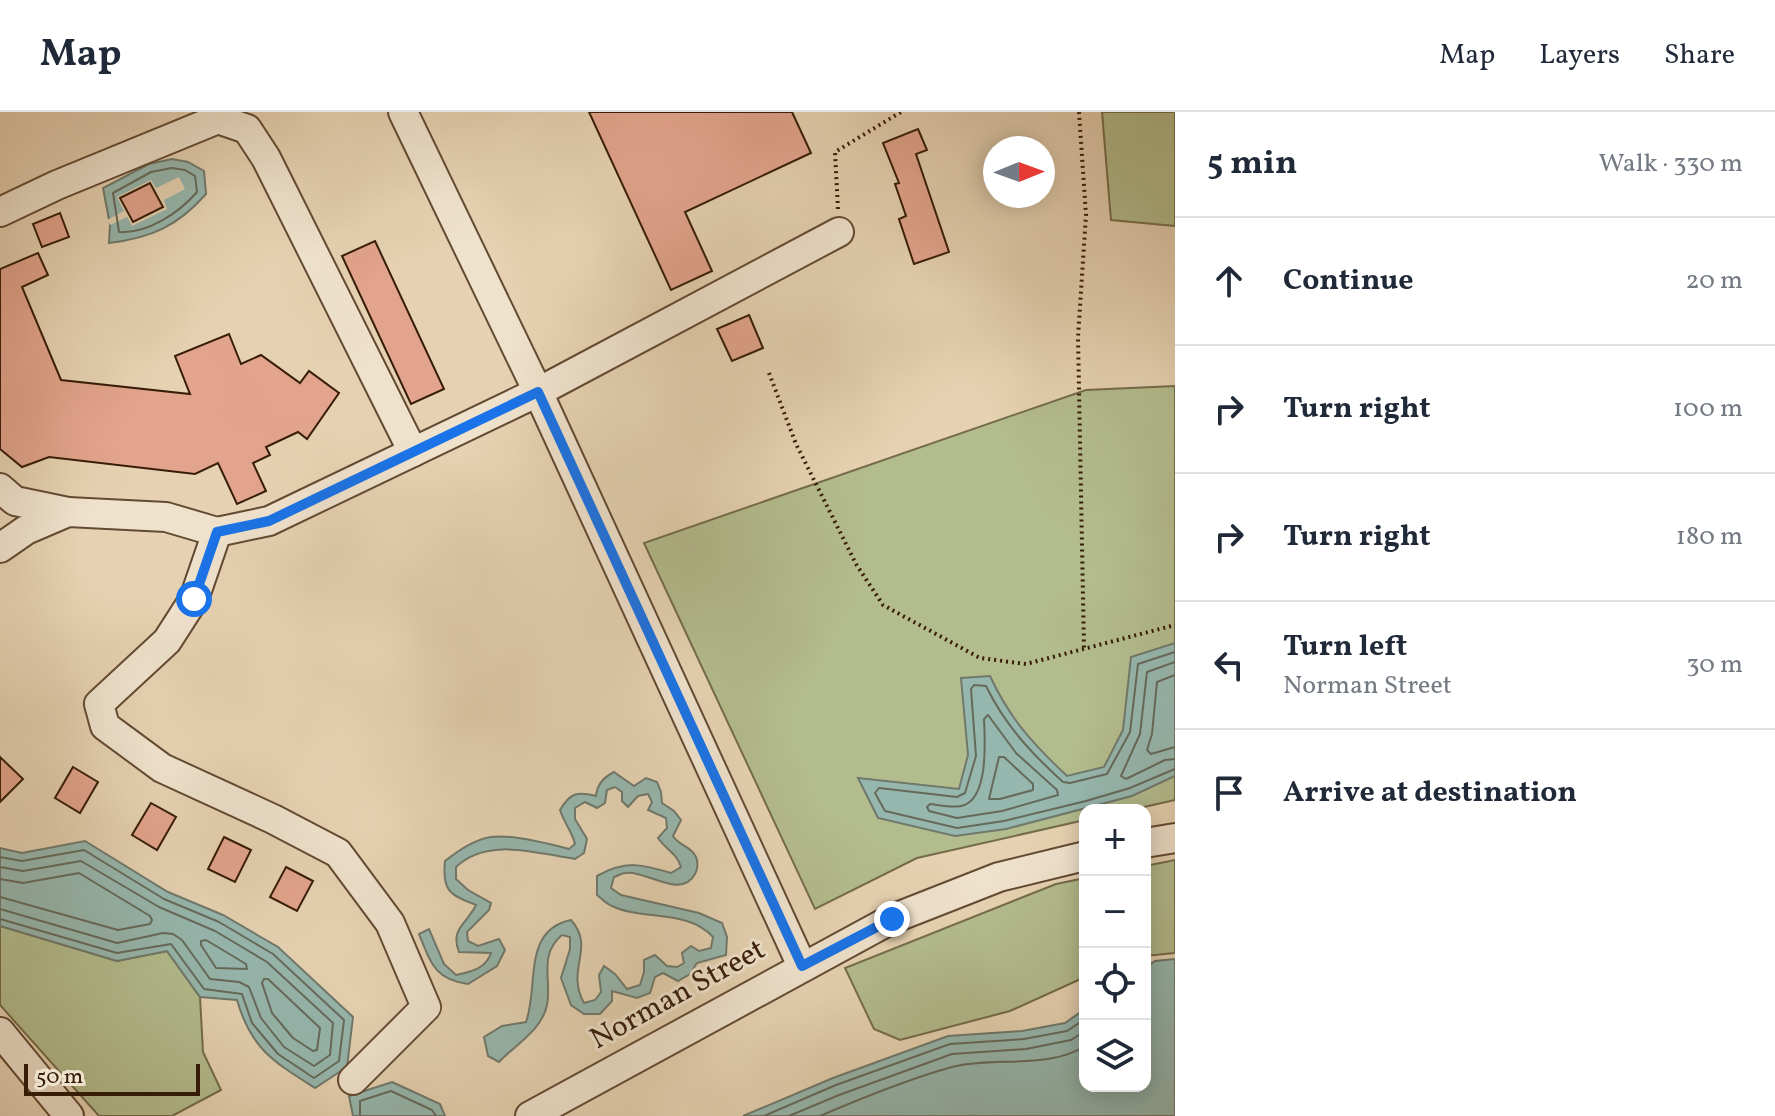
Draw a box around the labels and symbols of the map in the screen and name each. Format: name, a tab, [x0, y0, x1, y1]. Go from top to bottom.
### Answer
north arrow	[983, 136, 1055, 208]
route start	[176, 581, 212, 617]
route end	[874, 901, 910, 937]
street label: Norman Street	[583, 929, 773, 1061]
scale bar	[24, 1060, 200, 1096]

